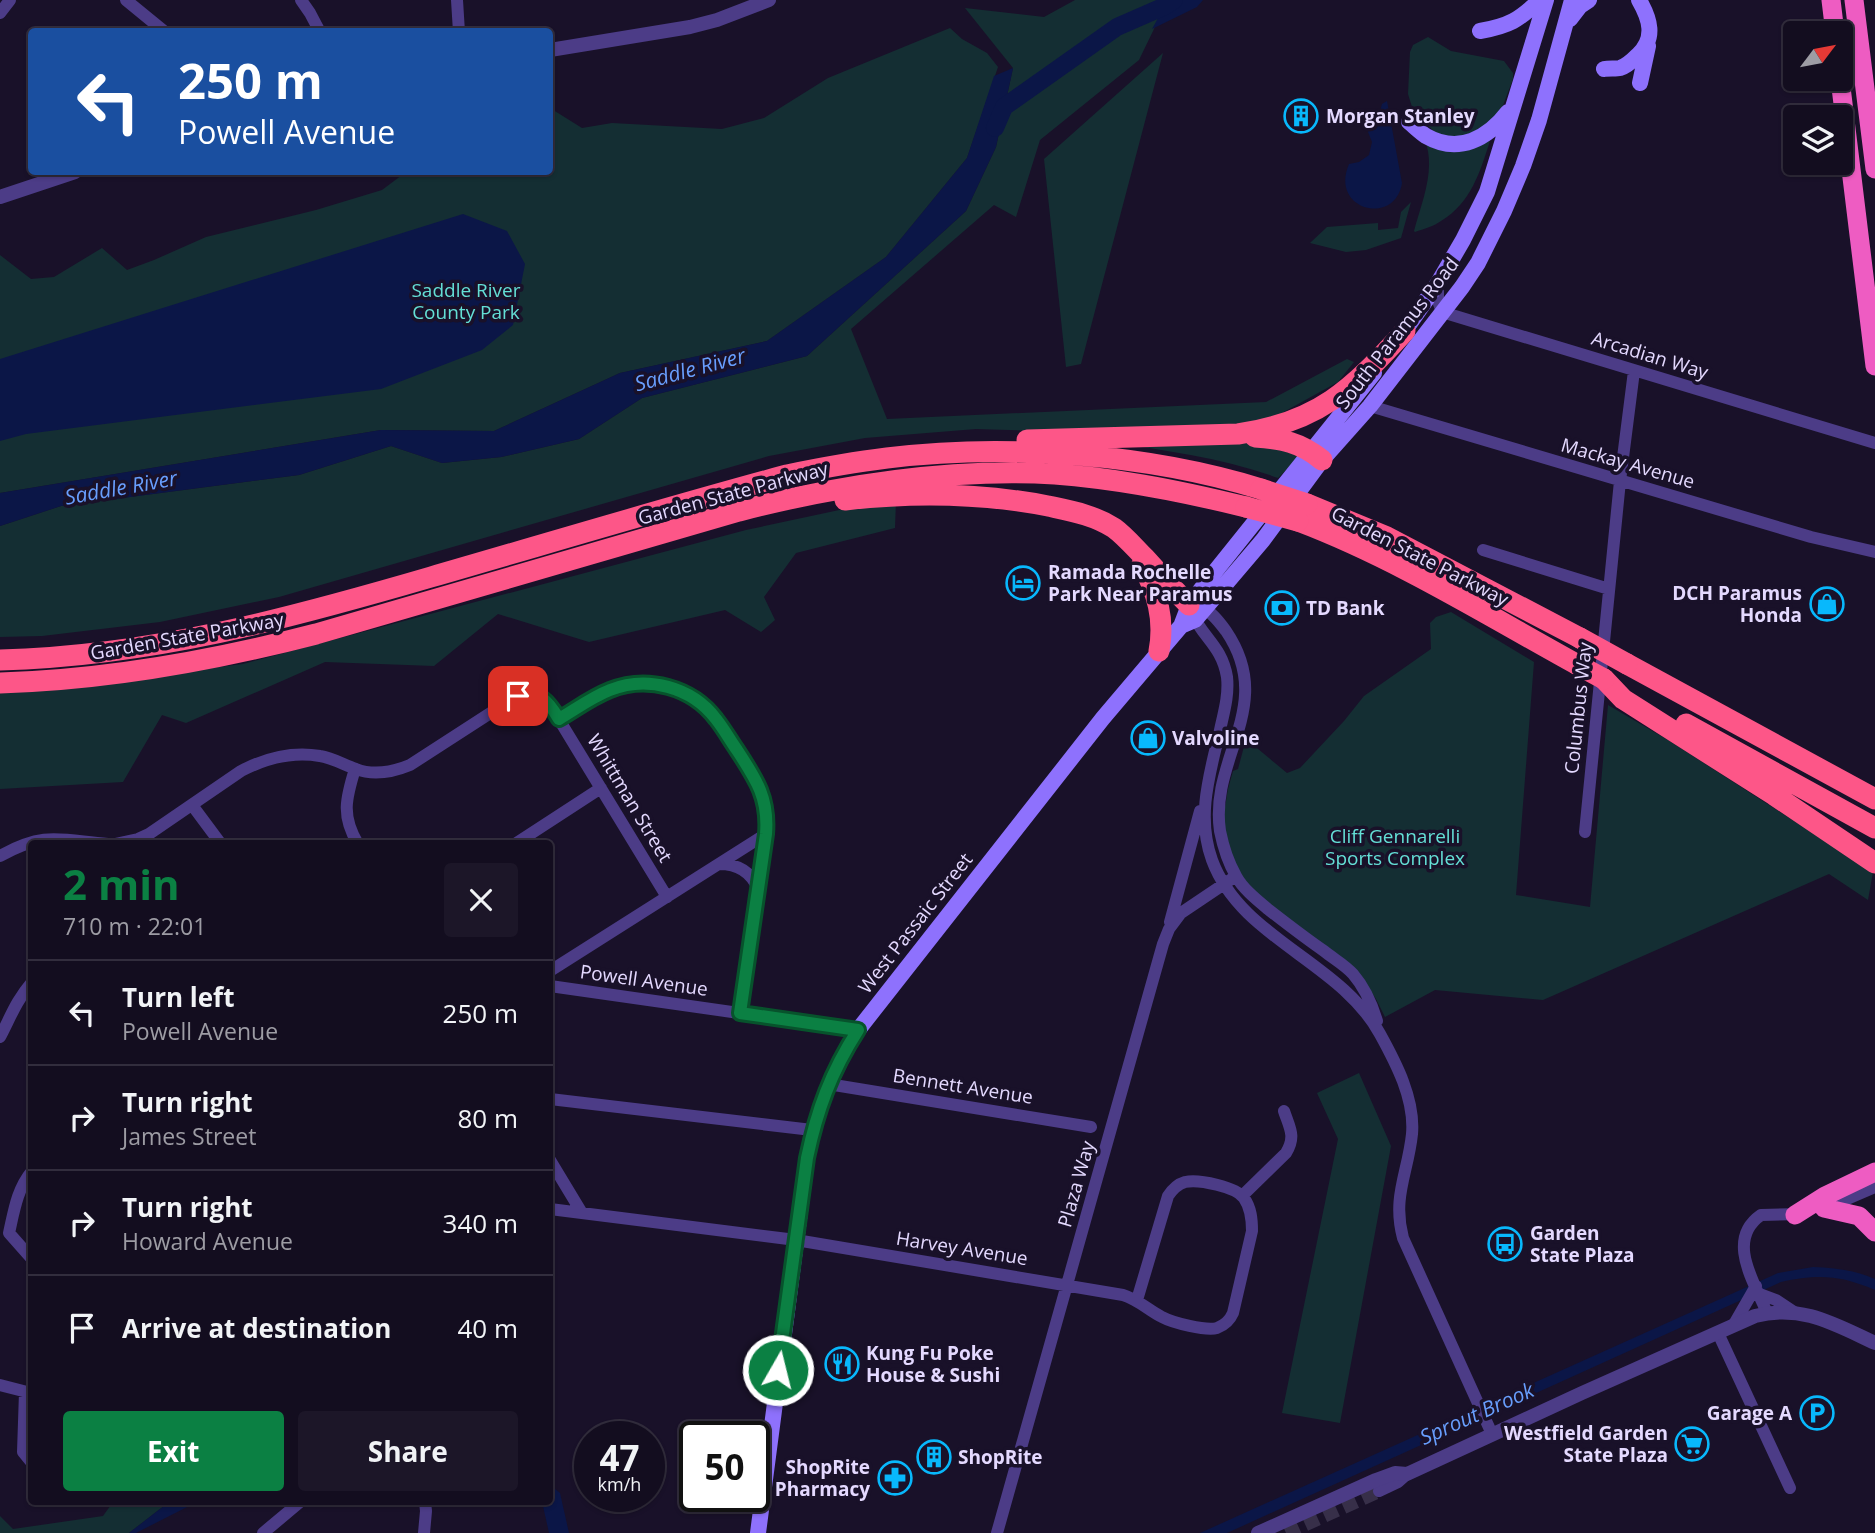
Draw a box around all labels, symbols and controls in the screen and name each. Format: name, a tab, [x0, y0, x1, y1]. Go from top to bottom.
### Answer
north arrow	[1783, 21, 1853, 91]
map controls	[1783, 21, 1853, 175]
text: 250 m	[178, 47, 323, 113]
icon: left	[63, 56, 154, 147]
building icon: Morgan Stanley	[1282, 97, 1320, 135]
place label: Morgan Stanley	[1326, 103, 1475, 129]
button: layers	[1783, 105, 1853, 175]
text: Powell Avenue	[178, 110, 395, 153]
street label: South Paramus Road	[1330, 252, 1464, 414]
park label: Saddle River County Park	[411, 277, 521, 325]
street label: Arcadian Way	[1589, 325, 1712, 385]
water label: Saddle River	[631, 341, 749, 397]
street label: Mackay Avenue	[1558, 431, 1698, 495]
street label: Garden State Parkway	[635, 455, 831, 531]
water label: Saddle River	[62, 463, 180, 511]
street label: Garden State Parkway	[1327, 500, 1514, 612]
place label: Ramada Rochelle Park Near Paramus	[1048, 559, 1233, 607]
hotel icon: Ramada Rochelle Park Near Paramus	[1004, 564, 1042, 602]
place label: DCH Paramus Honda	[1672, 580, 1802, 628]
shop icon: DCH Paramus Honda	[1808, 585, 1846, 623]
bank icon: TD Bank	[1263, 589, 1301, 627]
place label: TD Bank	[1306, 595, 1385, 621]
street label: Garden State Parkway	[88, 606, 286, 666]
street label: Columbus Way	[1558, 640, 1598, 775]
pin	[488, 666, 548, 726]
icon: arrive	[499, 677, 537, 715]
shop icon: Valvoline	[1129, 719, 1167, 757]
place label: Valvoline	[1172, 725, 1260, 751]
street label: Whittman Street	[581, 729, 679, 867]
park label: Cliff Gennarelli Sports Complex	[1325, 823, 1465, 871]
street label: West Passaic Street	[852, 847, 978, 999]
text: 2 min	[63, 855, 180, 912]
button: close	[444, 863, 518, 937]
text: 710 m · 22:01	[63, 910, 206, 942]
street label: Powell Avenue	[578, 958, 710, 1002]
text: Turn left	[122, 979, 234, 1015]
icon: left	[63, 994, 101, 1032]
text: 250 m	[443, 995, 518, 1031]
text: Powell Avenue	[122, 1015, 278, 1047]
street label: Bennett Avenue	[891, 1062, 1035, 1110]
text: Turn right	[122, 1084, 253, 1120]
icon: right	[63, 1099, 101, 1137]
text: 80 m	[457, 1100, 518, 1136]
text: James Street	[122, 1120, 256, 1152]
street label: Plaza Way	[1051, 1137, 1101, 1230]
text: Turn right	[122, 1189, 253, 1225]
icon: right	[63, 1204, 101, 1242]
text: 340 m	[443, 1205, 518, 1241]
place label: Garden State Plaza	[1530, 1220, 1635, 1268]
text: Howard Avenue	[122, 1225, 293, 1257]
street label: Harvey Avenue	[894, 1225, 1030, 1271]
bus stop icon: Garden State Plaza	[1486, 1225, 1524, 1263]
icon: arrive	[63, 1309, 101, 1347]
text: Arrive at destination	[122, 1310, 391, 1346]
text: 40 m	[457, 1310, 518, 1346]
position arrow	[741, 1333, 815, 1407]
place label: Kung Fu Poke House & Sushi	[866, 1340, 1000, 1388]
restaurant icon: Kung Fu Poke House & Sushi	[823, 1345, 861, 1383]
water label: Sprout Brook	[1415, 1375, 1539, 1451]
parking icon: Garage A	[1798, 1394, 1836, 1432]
place label: Garage A	[1707, 1400, 1793, 1426]
button: Exit	[63, 1411, 284, 1491]
button: Share	[298, 1411, 518, 1491]
place label: Westfield Garden State Plaza	[1504, 1420, 1668, 1468]
speed limit sign: 50	[679, 1421, 770, 1512]
supermarket icon: Westfield Garden State Plaza	[1673, 1425, 1711, 1463]
text: 47	[599, 1434, 640, 1481]
building icon: ShopRite	[915, 1438, 953, 1476]
place label: ShopRite	[958, 1444, 1043, 1470]
place label: ShopRite Pharmacy	[775, 1454, 870, 1502]
pharmacy icon: ShopRite Pharmacy	[876, 1459, 914, 1497]
text: km/h	[598, 1472, 641, 1496]

